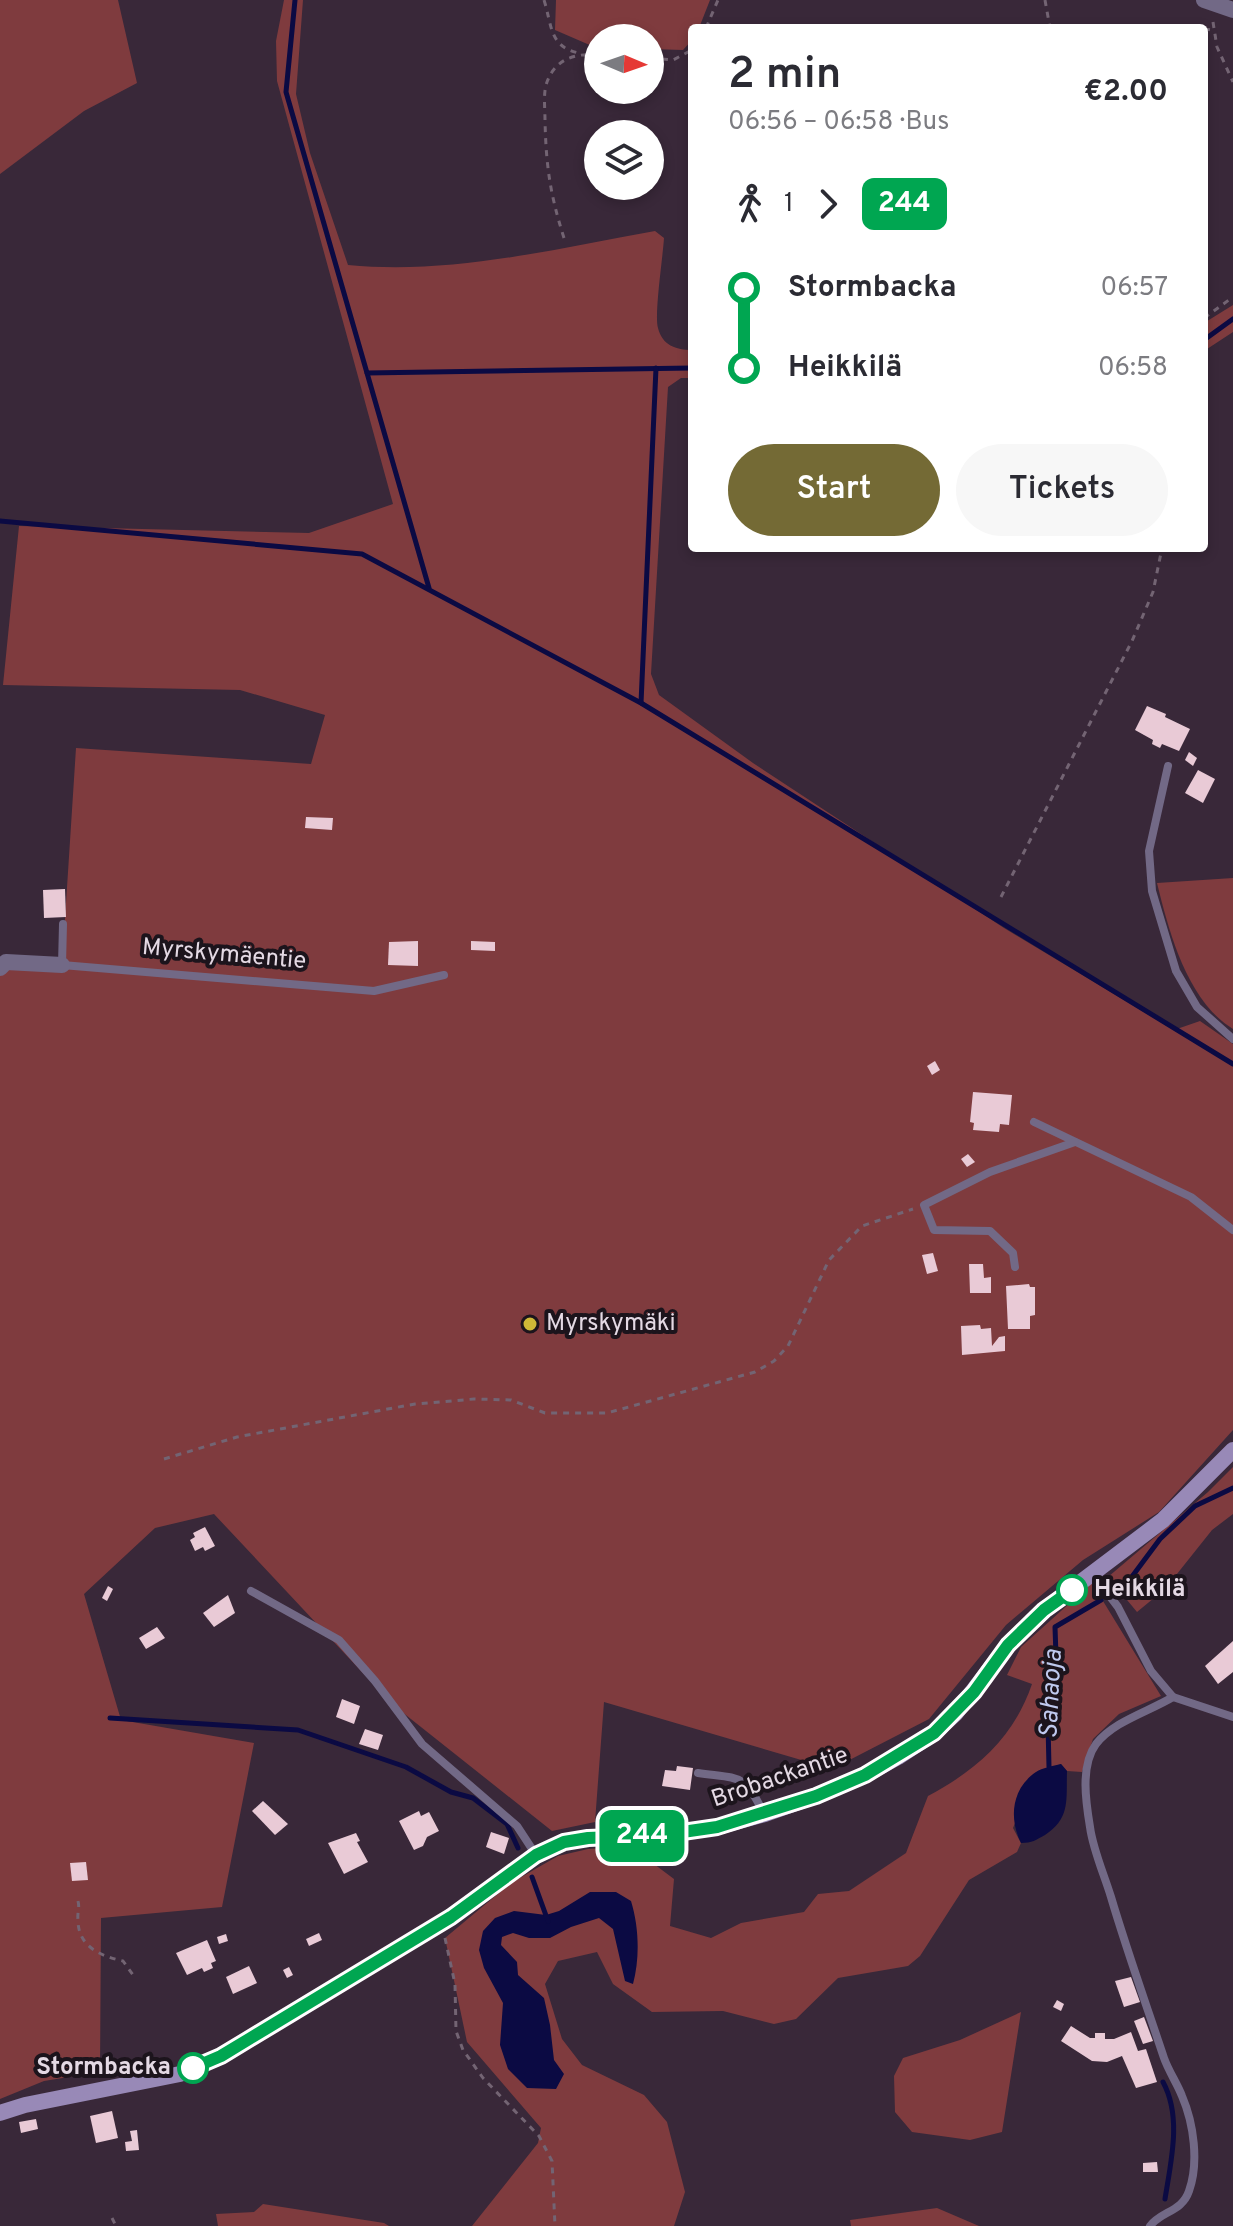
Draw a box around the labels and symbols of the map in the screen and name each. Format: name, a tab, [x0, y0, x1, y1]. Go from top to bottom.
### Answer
north arrow	[584, 24, 664, 104]
street label: Myrskymäentie	[141, 933, 307, 977]
place label: Myrskymäki	[546, 1309, 676, 1339]
marker: Myrskymäki	[521, 1315, 539, 1333]
marker: Heikkilä	[1057, 1575, 1087, 1605]
place label: Heikkilä	[1094, 1575, 1185, 1605]
water label: Sahaoja	[1033, 1648, 1071, 1740]
street label: Brobackantie	[708, 1741, 852, 1815]
line badge: 244	[596, 1810, 688, 1862]
place label: Stormbacka	[36, 2053, 171, 2083]
marker: Stormbacka	[178, 2053, 208, 2083]

